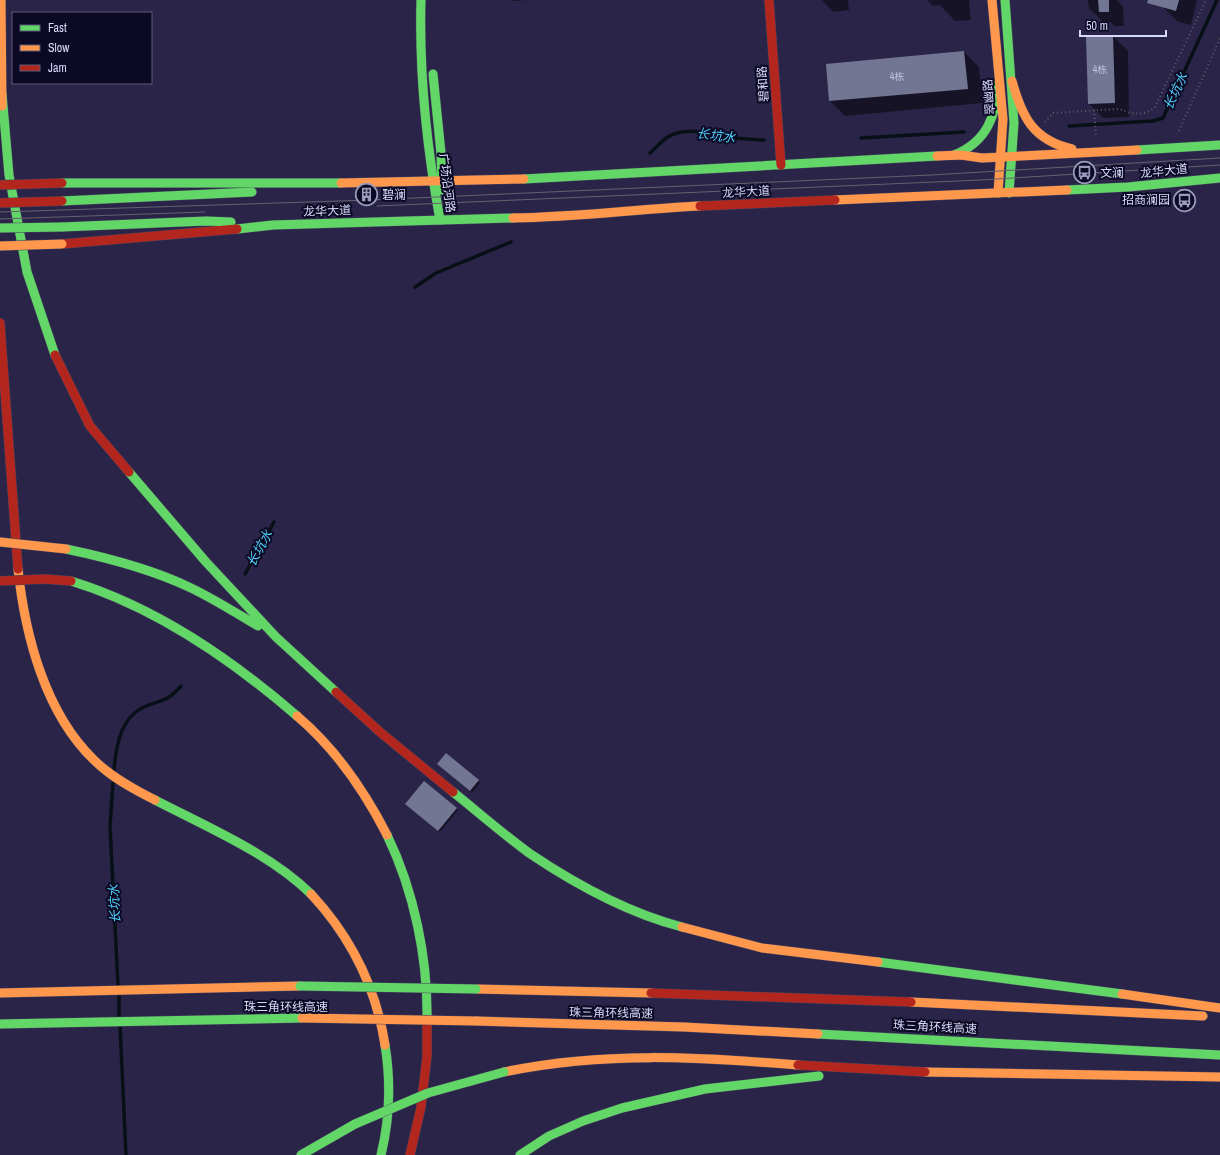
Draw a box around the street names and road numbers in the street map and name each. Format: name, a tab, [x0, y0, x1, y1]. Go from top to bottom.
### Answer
street label: 碧和路	[754, 65, 772, 103]
street label: 翠幽路	[979, 78, 999, 116]
street label: 广场沿河路	[435, 152, 459, 214]
street label: 龙华大道	[1139, 161, 1189, 181]
street label: 龙华大道	[722, 183, 770, 201]
street label: 龙华大道	[303, 202, 351, 220]
street label: 珠三角环线高速	[244, 999, 328, 1015]
street label: 珠三角环线高速	[569, 1004, 653, 1022]
street label: 珠三角环线高速	[893, 1017, 977, 1037]

